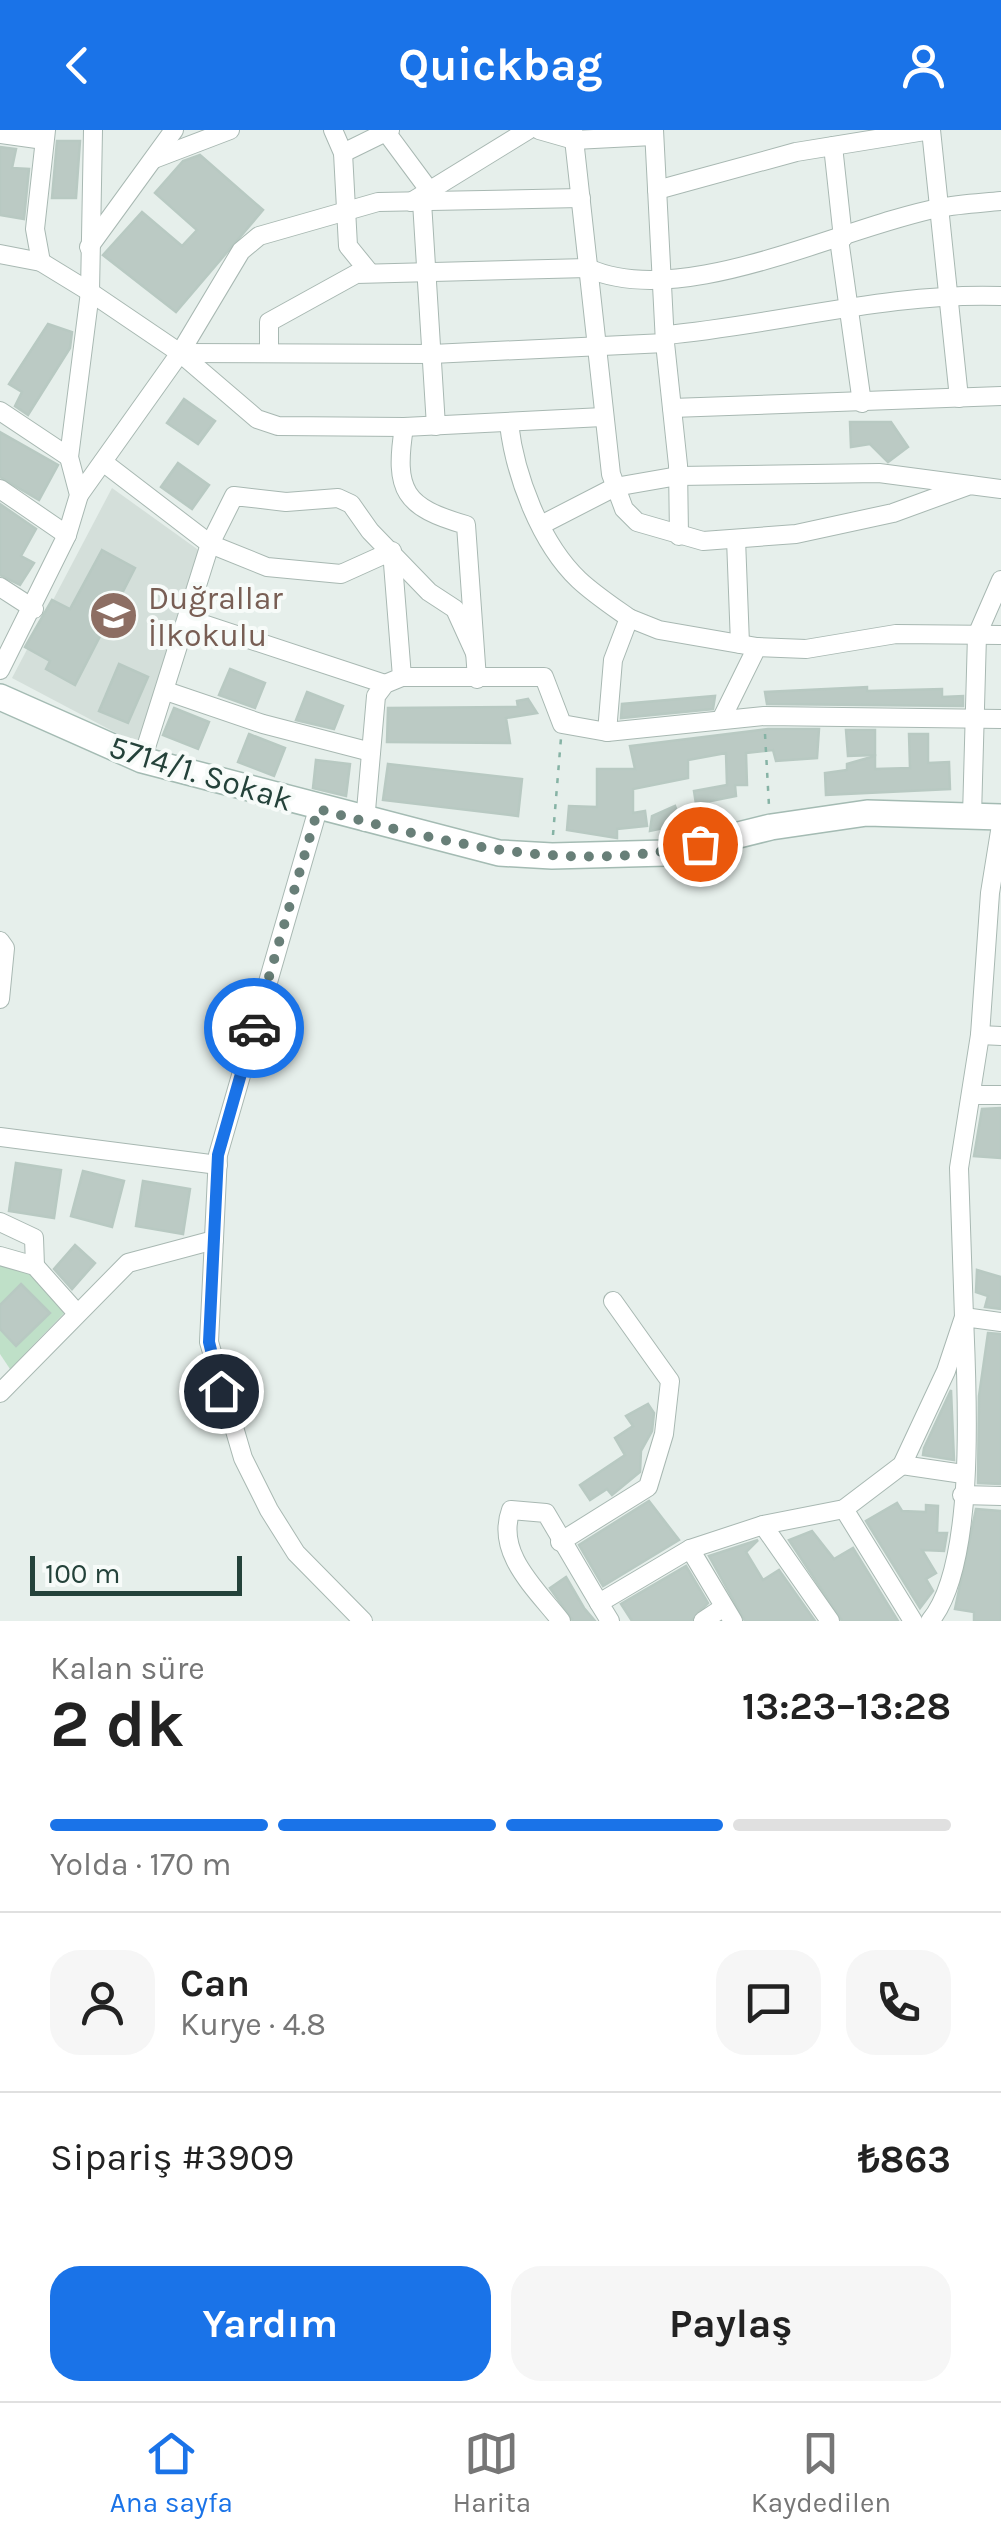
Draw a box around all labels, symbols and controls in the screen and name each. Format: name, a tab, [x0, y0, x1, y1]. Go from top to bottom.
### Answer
icon: back	[50, 38, 105, 93]
icon: person	[896, 38, 951, 93]
text: Quickbag	[398, 39, 603, 91]
place label: Duğrallar İlkokulu	[148, 580, 283, 654]
school or university icon: Duğrallar İlkokulu	[87, 590, 139, 642]
street label: 5714/1. Sokak	[105, 728, 297, 819]
pin	[658, 802, 743, 887]
icon: bag	[673, 817, 728, 872]
courier	[204, 978, 304, 1078]
icon: car	[227, 1001, 282, 1056]
pin	[179, 1349, 264, 1434]
icon: home	[194, 1364, 249, 1419]
scale bar	[30, 1551, 242, 1596]
text: 100 m	[45, 1557, 120, 1590]
text: Kalan süre	[50, 1650, 205, 1687]
text: 13:23–13:28	[742, 1684, 951, 1729]
text: 2 dk	[50, 1686, 184, 1762]
text: Yolda · 170 m	[50, 1846, 232, 1883]
button: person	[50, 1950, 155, 2055]
button: chat	[716, 1950, 821, 2055]
button: phone	[846, 1950, 951, 2055]
text: Can	[180, 1961, 250, 2006]
text: Kurye · 4.8	[180, 2006, 326, 2043]
text: Sipariş #3909	[50, 2135, 294, 2180]
text: ₺863	[858, 2137, 951, 2182]
button: Yardım	[50, 2266, 491, 2381]
button: Paylaş	[511, 2266, 951, 2381]
tab: Ana sayfa	[110, 2426, 233, 2519]
tab: Harita	[453, 2426, 531, 2519]
tab: Kaydedilen	[751, 2426, 891, 2519]

